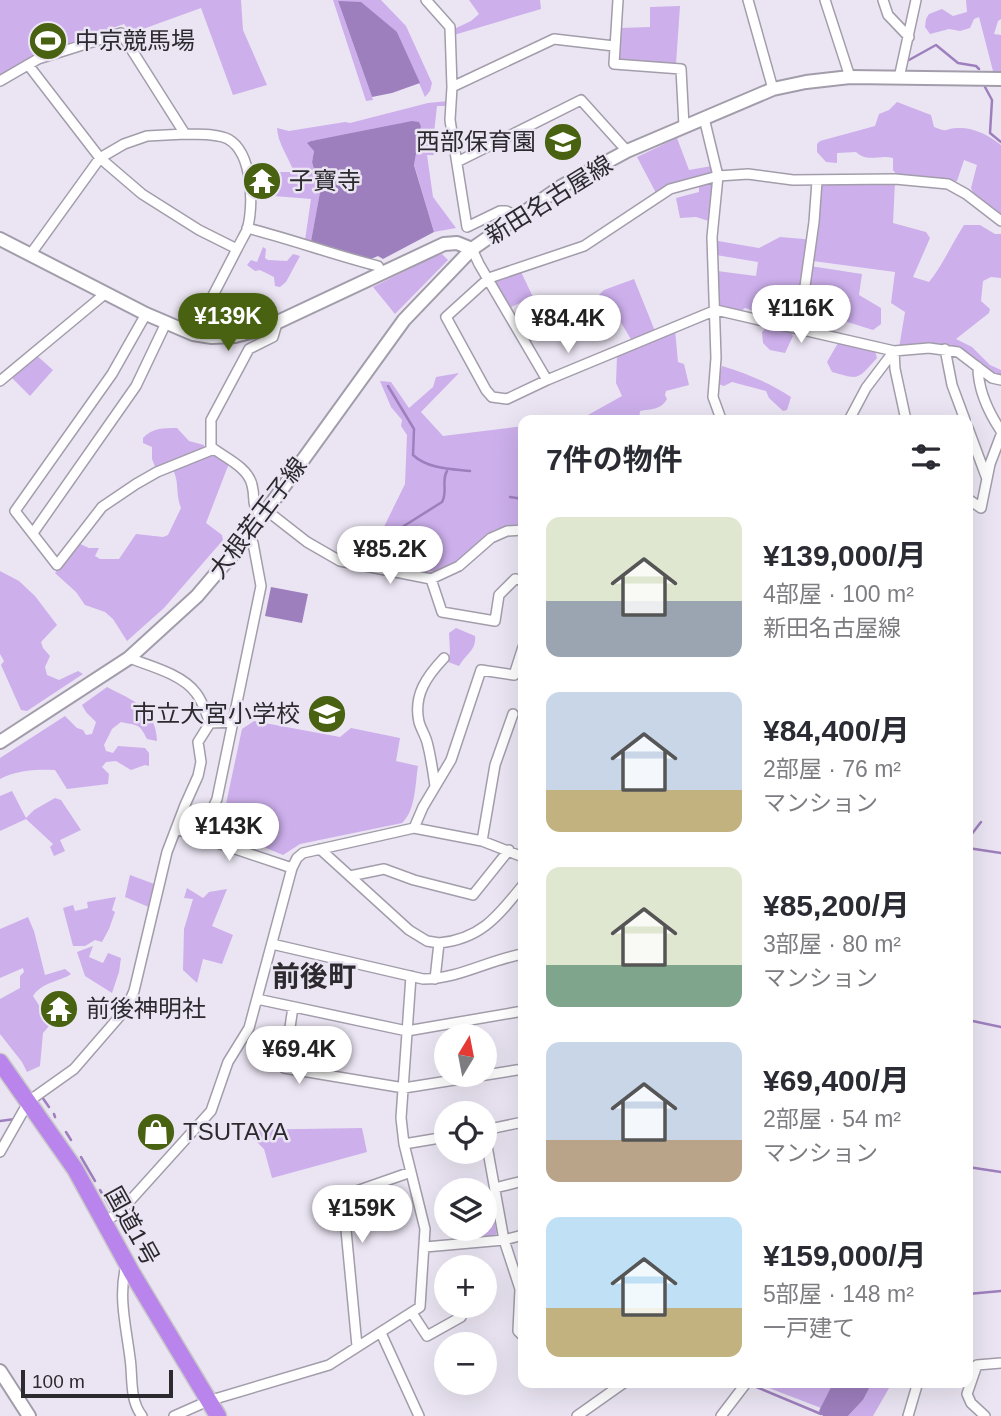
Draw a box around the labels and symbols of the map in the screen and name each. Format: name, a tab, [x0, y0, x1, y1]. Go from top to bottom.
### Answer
sports icon: 中京競馬場	[27, 20, 69, 62]
place label: 中京競馬場	[75, 27, 195, 54]
school or university icon: 西部保育園	[542, 121, 584, 163]
place label: 西部保育園	[416, 128, 536, 155]
street label: 新田名古屋線	[481, 150, 617, 249]
temple icon: 子寶寺	[241, 160, 283, 202]
place label: 子寶寺	[289, 167, 361, 194]
pin: ¥116K	[752, 286, 850, 345]
pin: ¥139K	[179, 294, 277, 353]
pin: ¥84.4K	[511, 296, 625, 355]
street label: 大根若王子線	[203, 452, 312, 583]
pin: ¥85.2K	[333, 526, 447, 586]
school or university icon: 市立大宮小学校	[306, 693, 348, 735]
place label: 市立大宮小学校	[132, 700, 300, 727]
pin: ¥143K	[180, 804, 278, 863]
district label: 前後町	[272, 961, 356, 992]
temple icon: 前後神明社	[38, 988, 80, 1030]
place label: 前後神明社	[86, 995, 206, 1022]
north arrow	[434, 1024, 497, 1087]
pin: ¥69.4K	[242, 1026, 356, 1086]
shop icon: TSUTAYA	[135, 1111, 177, 1153]
place label: TSUTAYA	[183, 1118, 288, 1145]
street label: 国道1号	[100, 1182, 165, 1270]
pin: ¥159K	[313, 1186, 411, 1245]
scale bar	[21, 1367, 173, 1399]

